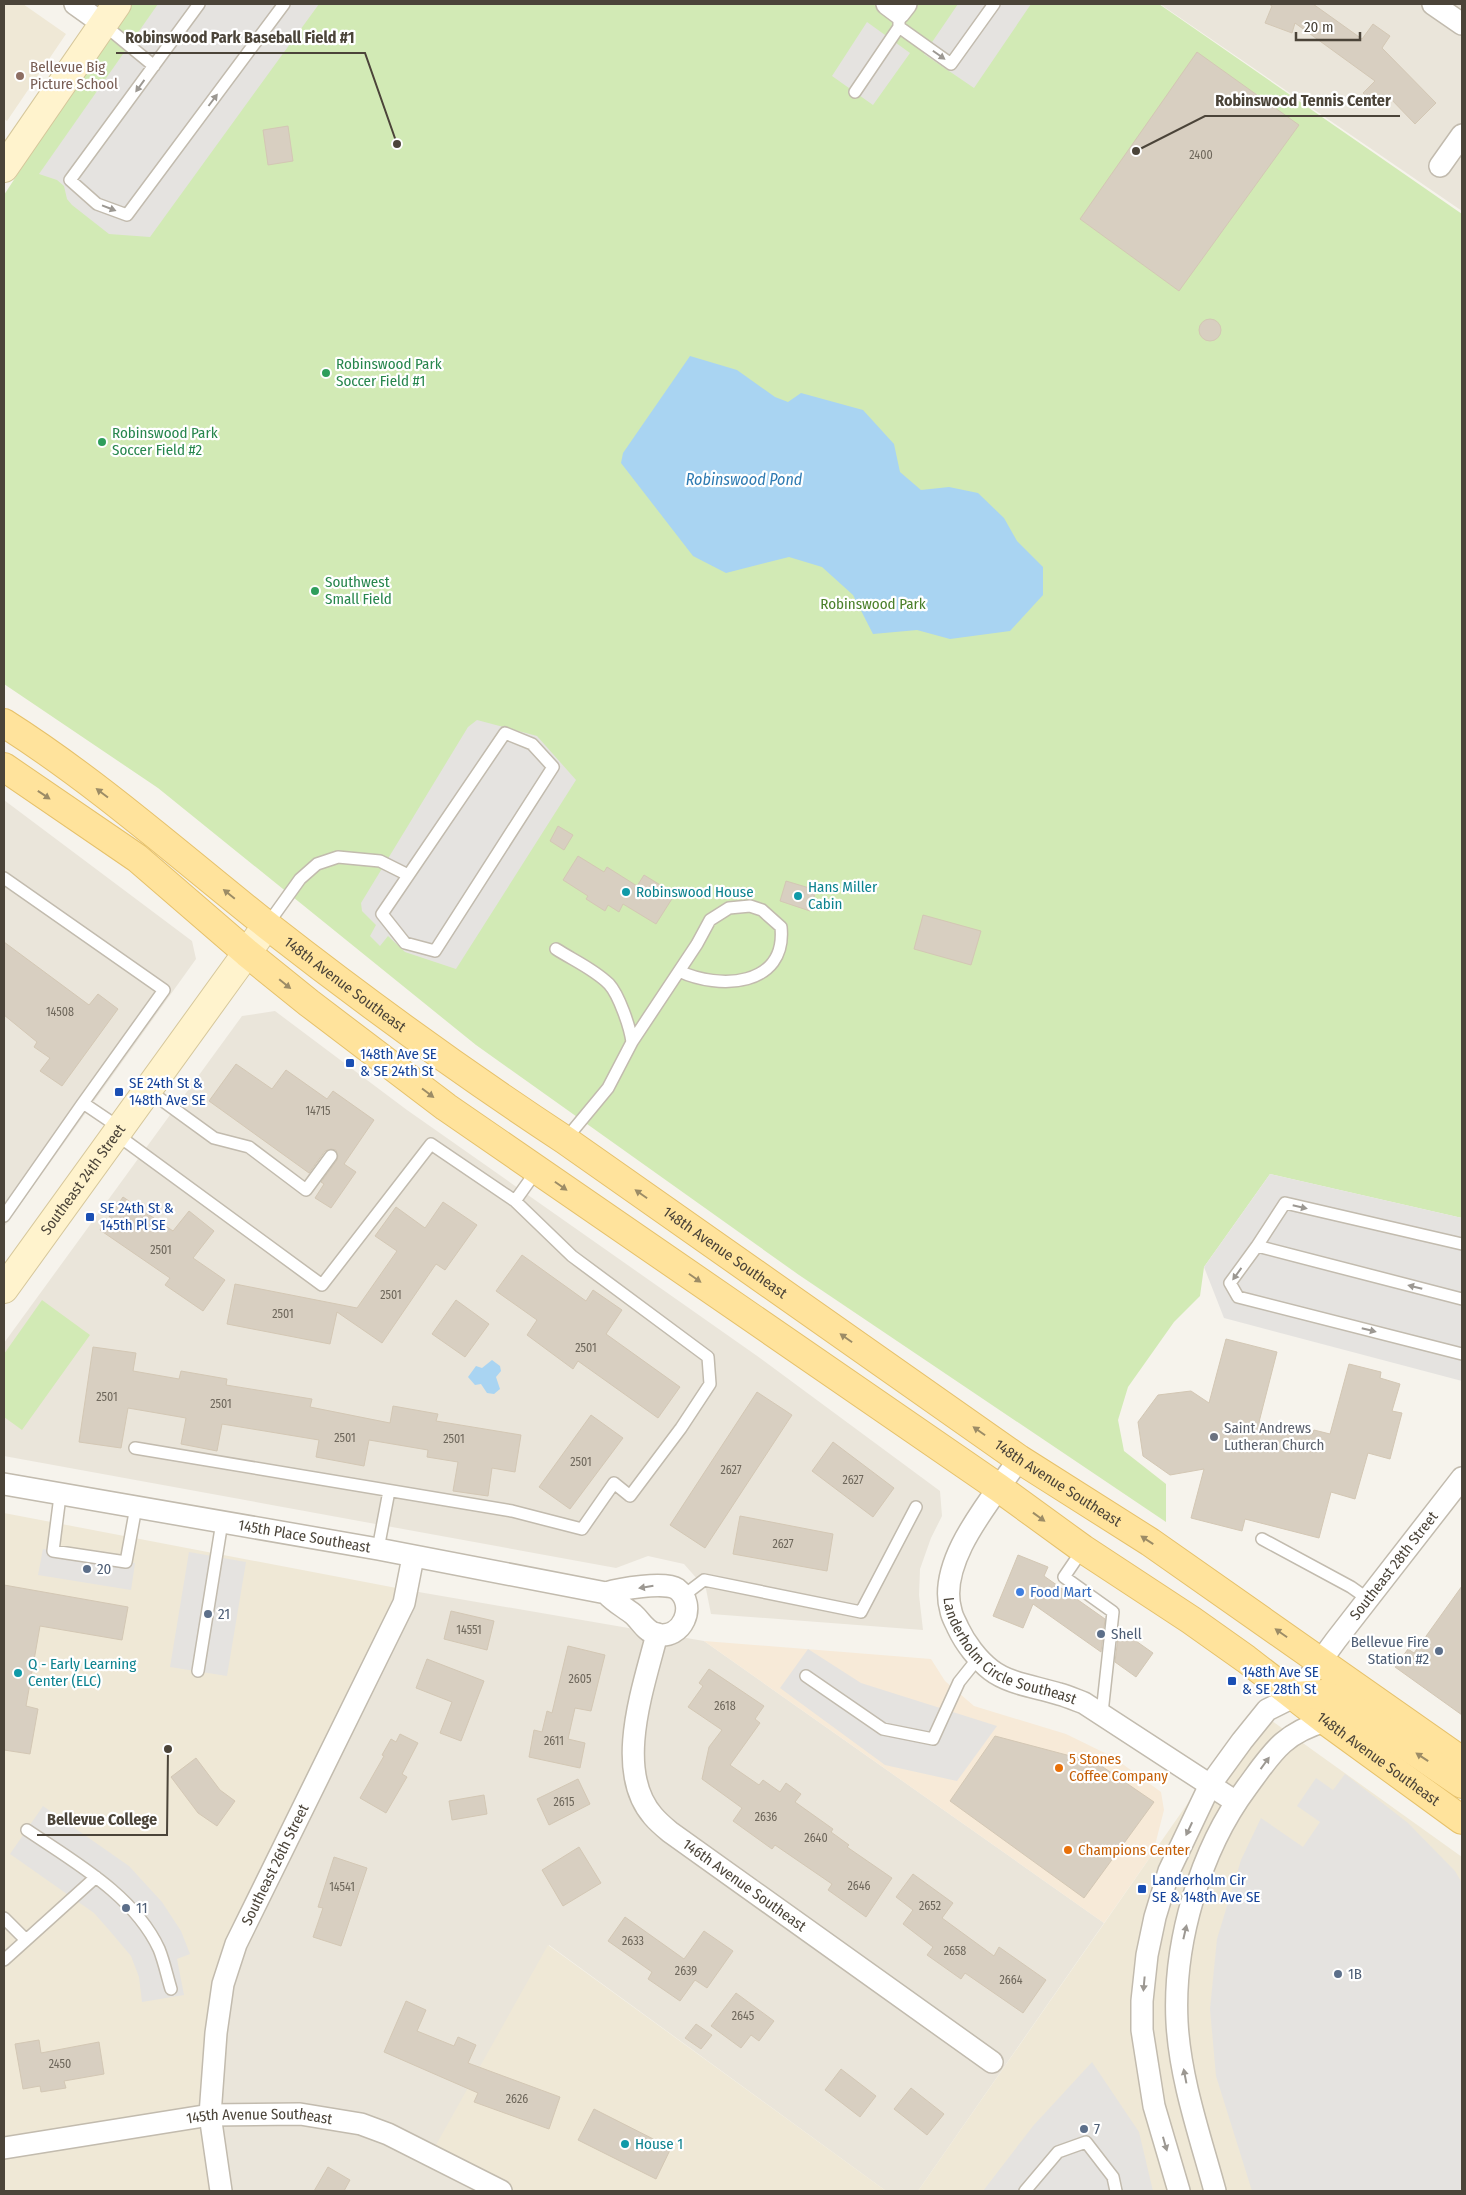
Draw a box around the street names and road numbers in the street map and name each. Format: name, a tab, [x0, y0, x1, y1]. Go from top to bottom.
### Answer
street label: 148th Avenue Southeast	[281, 933, 410, 1036]
street label: Southeast 24th Street	[37, 1121, 129, 1238]
street label: 148th Avenue Southeast	[660, 1203, 791, 1302]
street label: 148th Avenue Southeast	[991, 1436, 1125, 1531]
street label: Southeast 28th Street	[1346, 1508, 1442, 1624]
street label: 145th Place Southeast	[237, 1516, 372, 1557]
street label: Landerholm Circle Southeast	[940, 1596, 1079, 1708]
street label: 148th Avenue Southeast	[1313, 1708, 1443, 1810]
street label: Southeast 26th Street	[238, 1801, 313, 1928]
street label: 146th Avenue Southeast	[679, 1835, 810, 1935]
street label: 145th Avenue Southeast	[185, 2105, 334, 2128]

